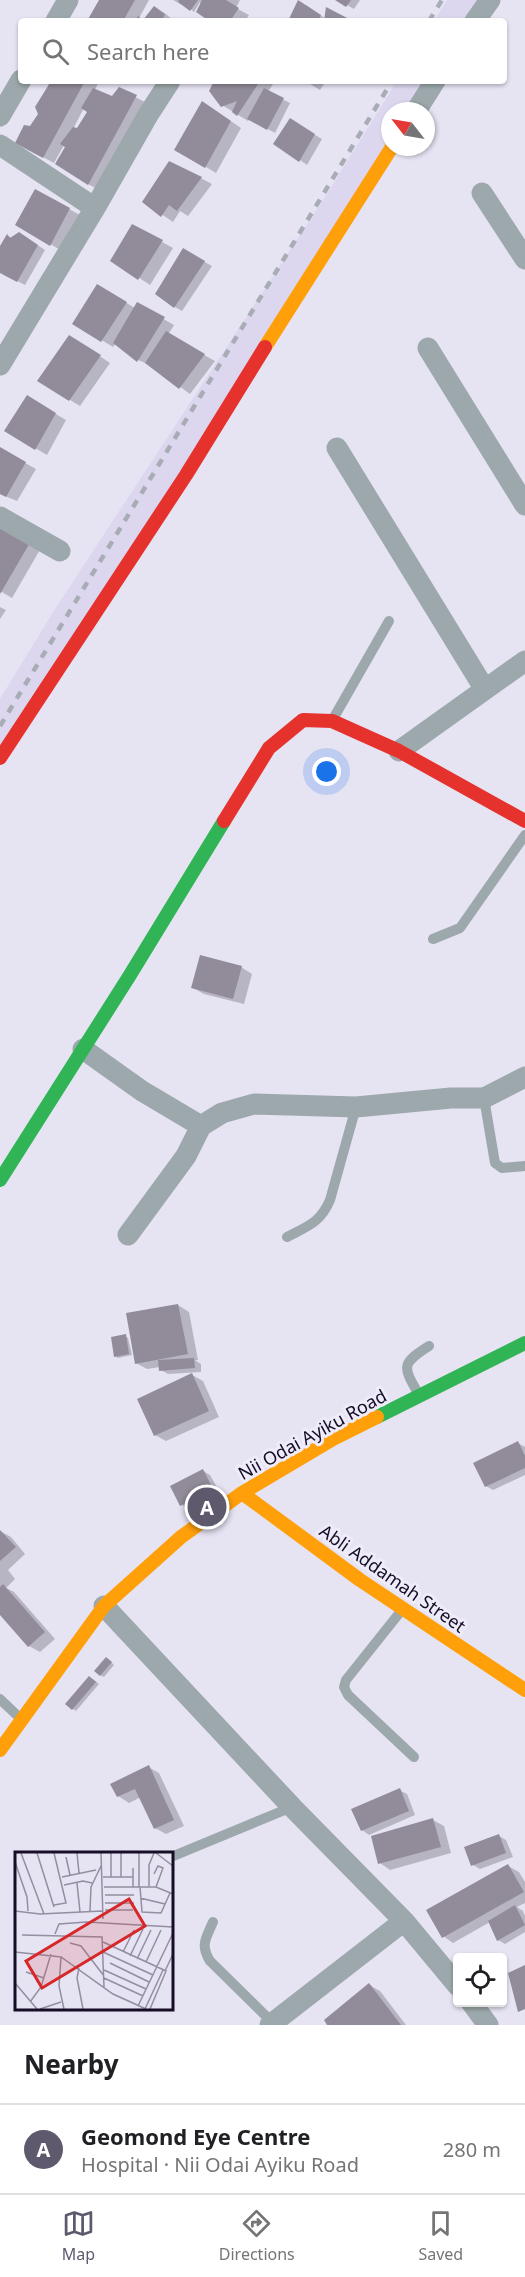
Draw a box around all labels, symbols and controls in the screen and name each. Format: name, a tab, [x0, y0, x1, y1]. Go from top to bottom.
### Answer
search box	[18, 18, 507, 84]
icon: search	[39, 35, 72, 68]
text: Search here	[87, 36, 209, 66]
north arrow	[381, 102, 435, 156]
your location	[312, 757, 341, 786]
street label: Nii Odai Ayiku Road	[234, 1383, 390, 1485]
pin: A	[188, 1484, 226, 1530]
street label: Abli Addamah Street	[315, 1518, 471, 1638]
inset map	[15, 1852, 172, 2010]
map controls	[453, 1953, 507, 2007]
button: locate	[453, 1953, 507, 2007]
text: Nearby	[24, 2046, 119, 2082]
text: Geomond Eye Centre	[81, 2121, 310, 2151]
text: A	[37, 2136, 50, 2163]
text: 280 m	[443, 2136, 501, 2163]
text: Hospital · Nii Odai Ayiku Road	[81, 2151, 359, 2178]
tab: Map	[62, 2207, 95, 2265]
tab: Directions	[219, 2207, 295, 2265]
tab: Saved	[418, 2207, 463, 2265]

